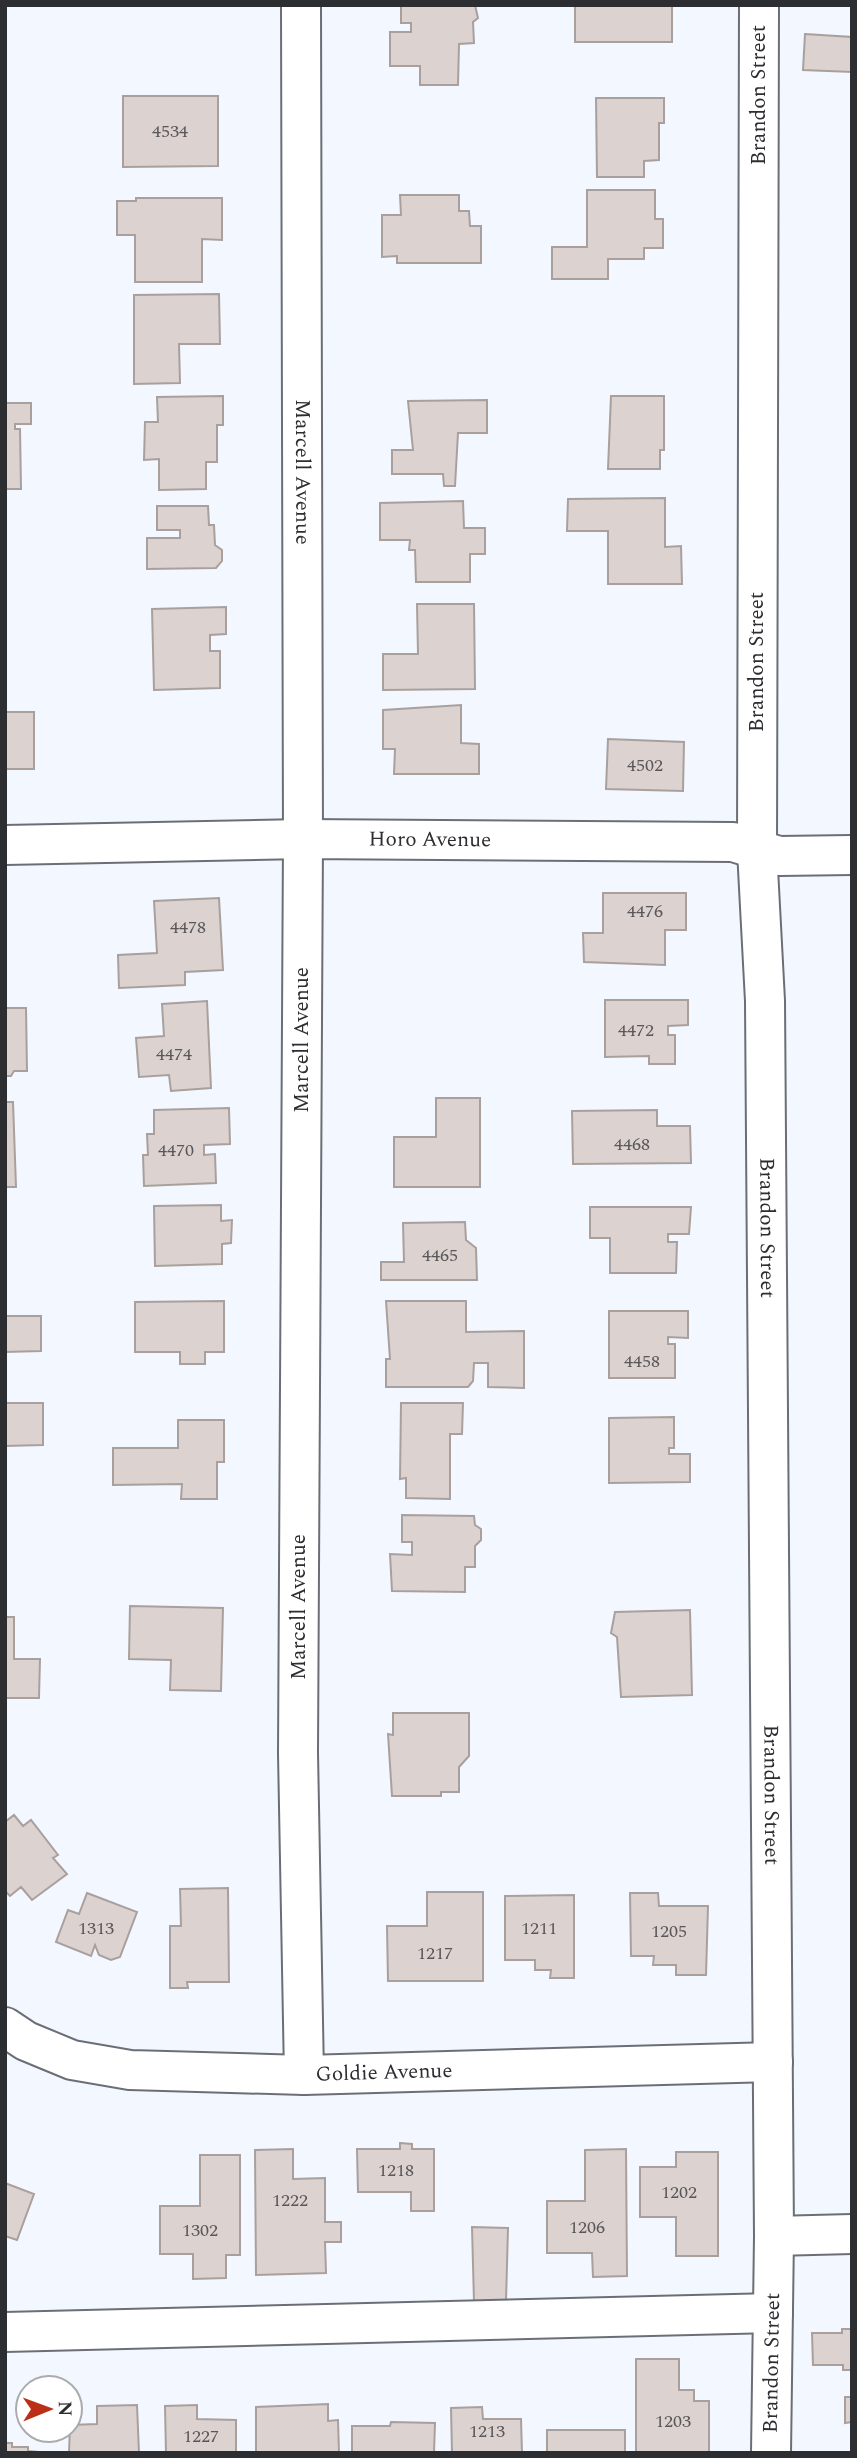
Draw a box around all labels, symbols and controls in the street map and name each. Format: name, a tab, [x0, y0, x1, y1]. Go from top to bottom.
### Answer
street label: Brandon Street	[743, 25, 775, 165]
house number: 4534	[152, 118, 188, 145]
street label: Marcell Avenue	[286, 399, 318, 545]
street label: Brandon Street	[741, 592, 773, 732]
house number: 4502	[627, 752, 663, 779]
street label: Horo Avenue	[368, 823, 491, 856]
house number: 4476	[627, 898, 663, 925]
house number: 4478	[170, 914, 206, 941]
street label: Marcell Avenue	[286, 967, 318, 1113]
house number: 4472	[618, 1017, 654, 1044]
house number: 4474	[156, 1041, 192, 1068]
house number: 4468	[614, 1131, 650, 1158]
house number: 4470	[158, 1137, 194, 1164]
street label: Brandon Street	[750, 1157, 783, 1298]
house number: 4465	[422, 1242, 458, 1269]
house number: 4458	[624, 1348, 660, 1375]
street label: Marcell Avenue	[283, 1534, 315, 1680]
street label: Brandon Street	[754, 1724, 787, 1865]
house number: 1313	[78, 1915, 114, 1942]
house number: 1211	[521, 1915, 557, 1942]
house number: 1205	[651, 1918, 687, 1945]
house number: 1217	[417, 1940, 453, 1967]
street label: Goldie Avenue	[315, 2055, 453, 2091]
house number: 1218	[378, 2157, 414, 2184]
house number: 1202	[661, 2179, 697, 2206]
house number: 1222	[272, 2187, 308, 2214]
house number: 1206	[569, 2214, 605, 2241]
house number: 1302	[182, 2217, 218, 2244]
street label: Brandon Street	[755, 2292, 789, 2434]
north arrow	[14, 2374, 84, 2444]
text: N	[50, 2401, 79, 2417]
house number: 1203	[655, 2408, 691, 2435]
house number: 1213	[469, 2418, 505, 2445]
house number: 1227	[183, 2423, 219, 2450]

